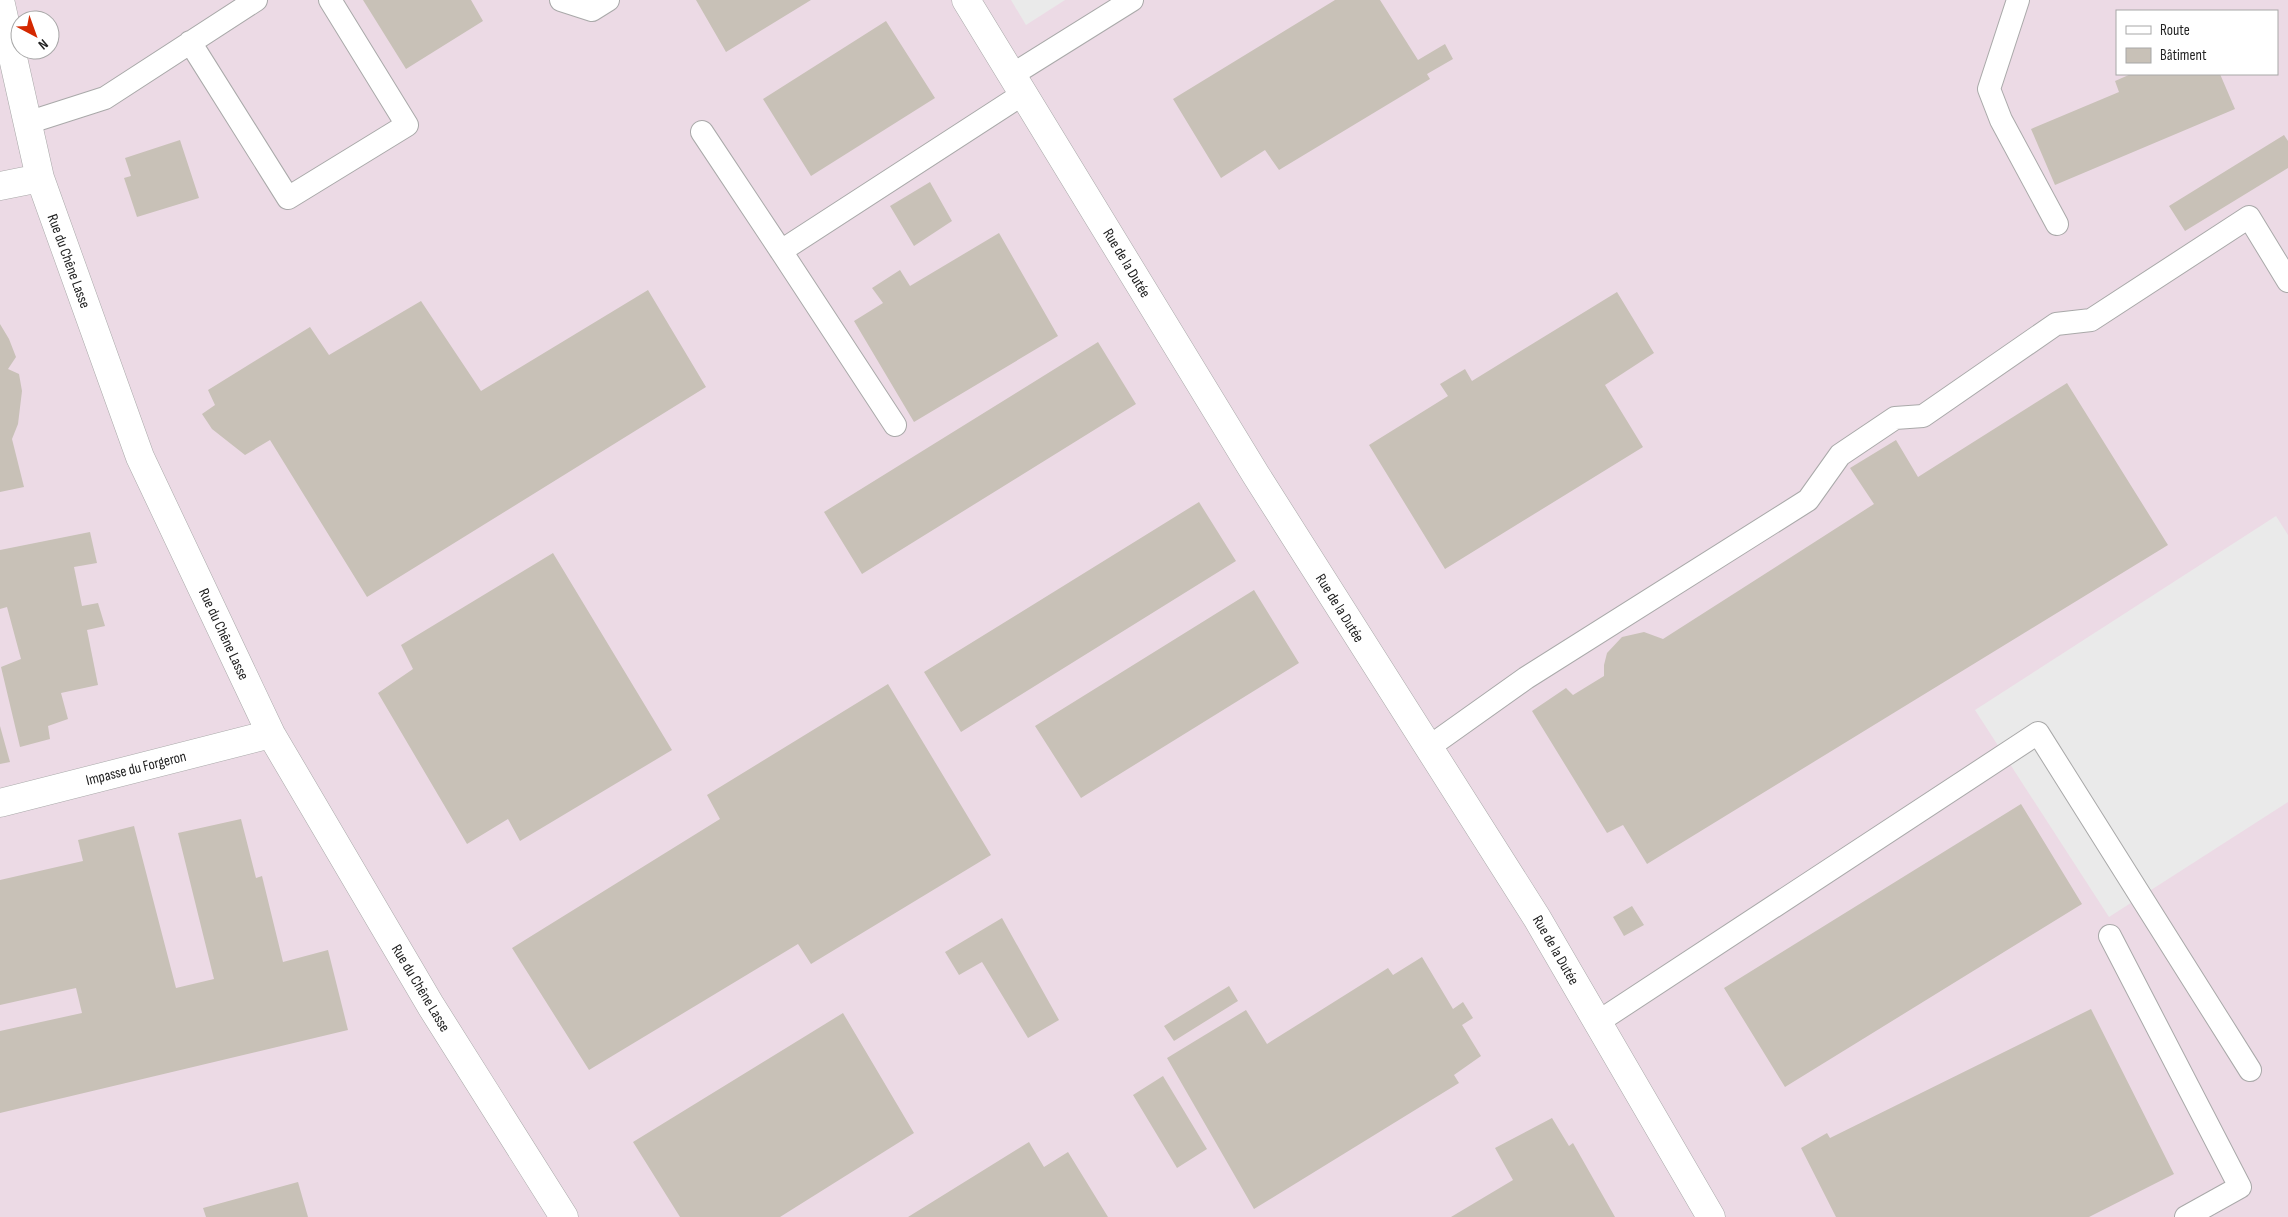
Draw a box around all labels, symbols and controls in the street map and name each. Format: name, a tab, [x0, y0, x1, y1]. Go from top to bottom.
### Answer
north arrow	[10, 10, 60, 60]
legend	[2116, 10, 2278, 75]
text: Route	[2160, 21, 2190, 40]
text: N	[35, 36, 52, 53]
text: Bâtiment	[2160, 46, 2207, 65]
street label: Rue du Chêne Lasse	[43, 211, 94, 311]
street label: Rue de la Dutée	[1098, 225, 1155, 301]
street label: Rue de la Dutée	[1311, 570, 1368, 646]
street label: Rue du Chêne Lasse	[194, 585, 253, 683]
street label: Impasse du Forgeron	[84, 747, 188, 790]
street label: Rue de la Dutée	[1528, 912, 1583, 989]
street label: Rue du Chêne Lasse	[387, 941, 454, 1036]

